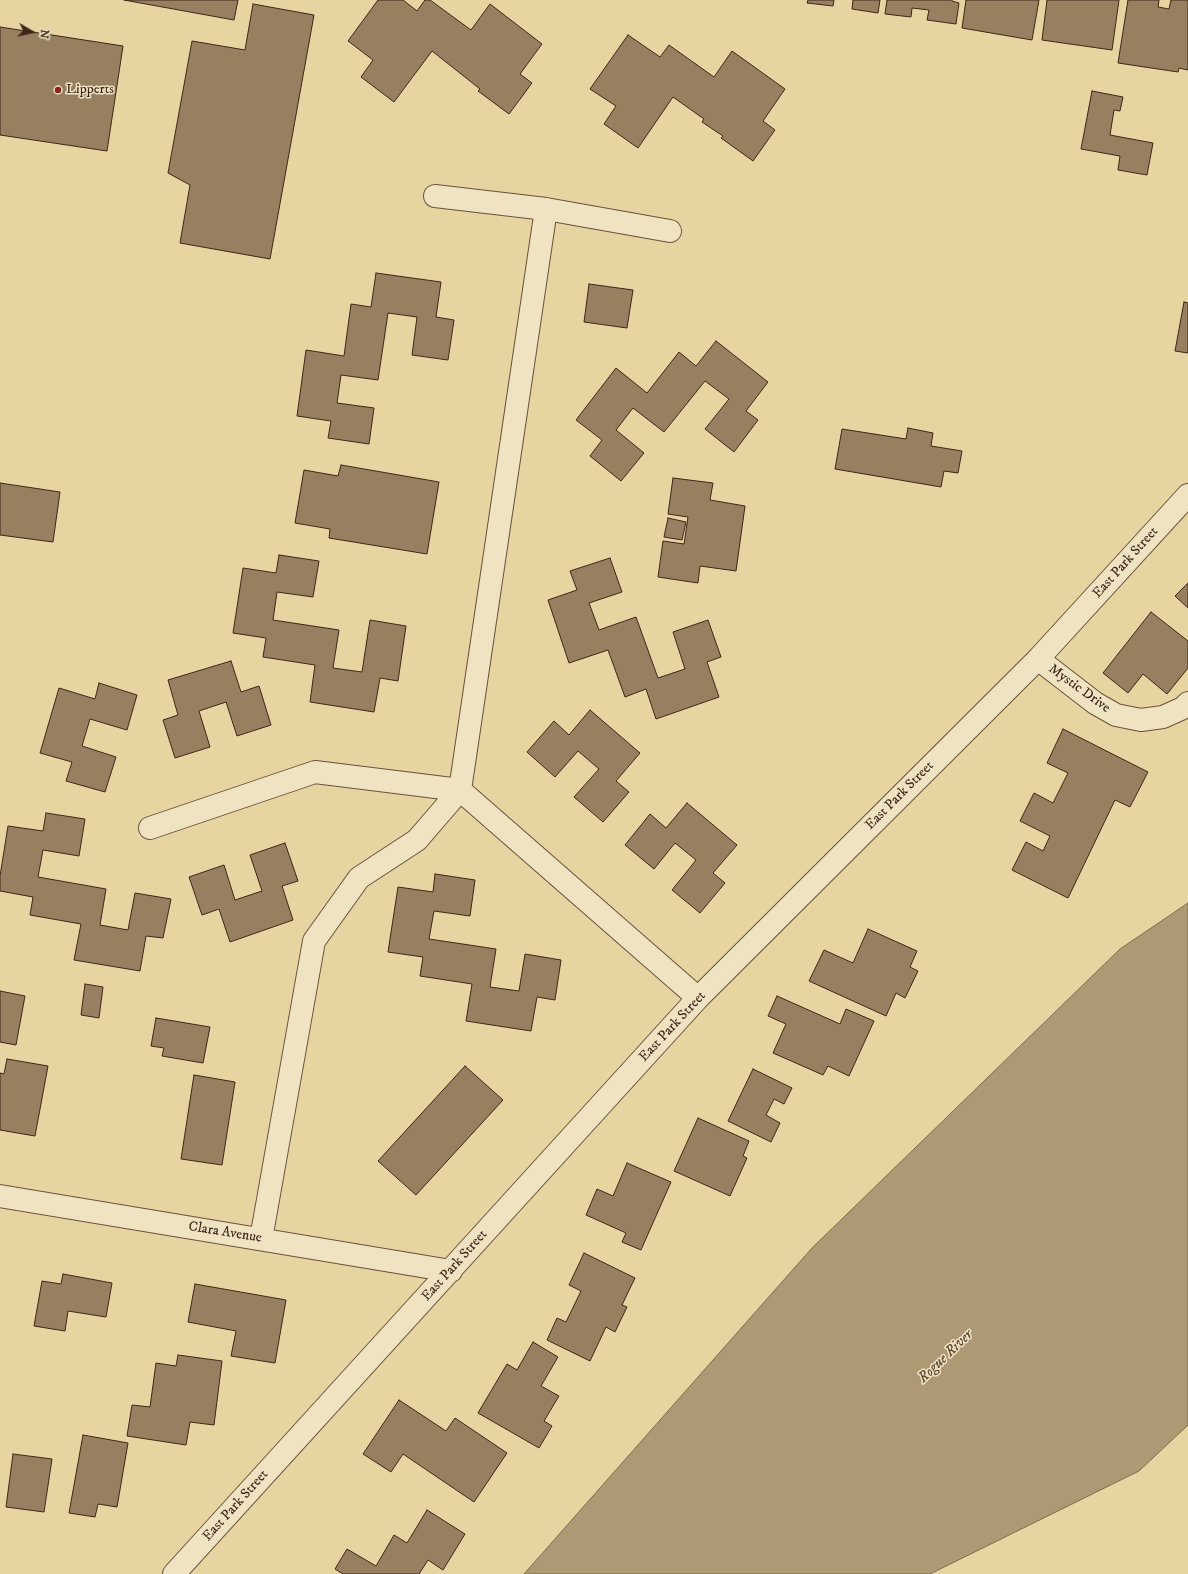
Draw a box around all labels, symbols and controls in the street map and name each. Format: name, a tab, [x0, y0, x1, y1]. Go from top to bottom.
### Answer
north arrow	[12, 12, 52, 52]
text: N	[36, 28, 51, 39]
place label: Lipperts	[66, 82, 114, 98]
marker: Lipperts	[53, 85, 63, 95]
street label: East Park Street	[1090, 524, 1162, 602]
street label: Mystic Drive	[1045, 661, 1113, 717]
street label: East Park Street	[862, 758, 938, 834]
street label: East Park Street	[636, 988, 710, 1066]
street label: Clara Avenue	[187, 1219, 263, 1247]
street label: East Park Street	[419, 1227, 491, 1305]
water label: Rogue River	[915, 1327, 977, 1387]
street label: East Park Street	[200, 1467, 272, 1545]

